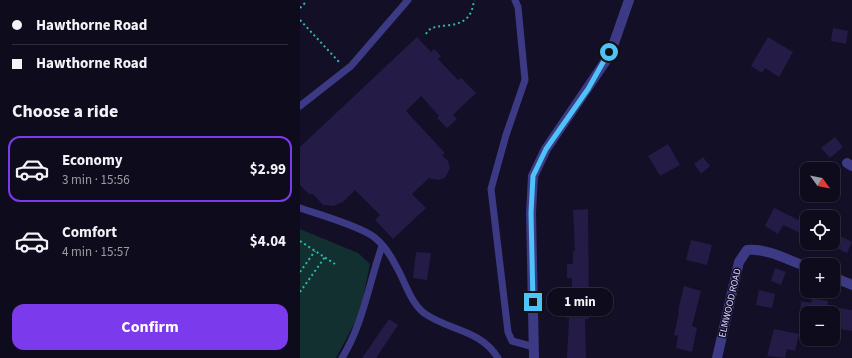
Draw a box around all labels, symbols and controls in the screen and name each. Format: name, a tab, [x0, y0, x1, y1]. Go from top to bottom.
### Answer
text: Hawthorne Road	[36, 15, 147, 36]
route start	[600, 43, 618, 61]
text: Hawthorne Road	[36, 53, 147, 74]
text: Choose a ride	[12, 99, 118, 124]
text: Economy	[62, 150, 123, 171]
icon: car	[14, 151, 50, 187]
text: $2.99	[250, 159, 286, 180]
north arrow	[800, 162, 840, 202]
map controls	[800, 162, 840, 346]
text: 3 min · 15:56	[62, 171, 130, 189]
button: locate	[800, 210, 840, 250]
text: Comfort	[62, 222, 117, 243]
icon: car	[14, 223, 50, 259]
text: $4.04	[250, 231, 286, 252]
text: 4 min · 15:57	[62, 243, 130, 261]
button: +	[800, 258, 840, 298]
street label: ELMWOOD ROAD	[715, 267, 745, 339]
callout: 1 min	[547, 288, 613, 316]
route end	[524, 293, 542, 311]
text: 1 min	[564, 293, 596, 311]
button: Confirm	[12, 304, 288, 350]
button: −	[800, 306, 840, 346]

